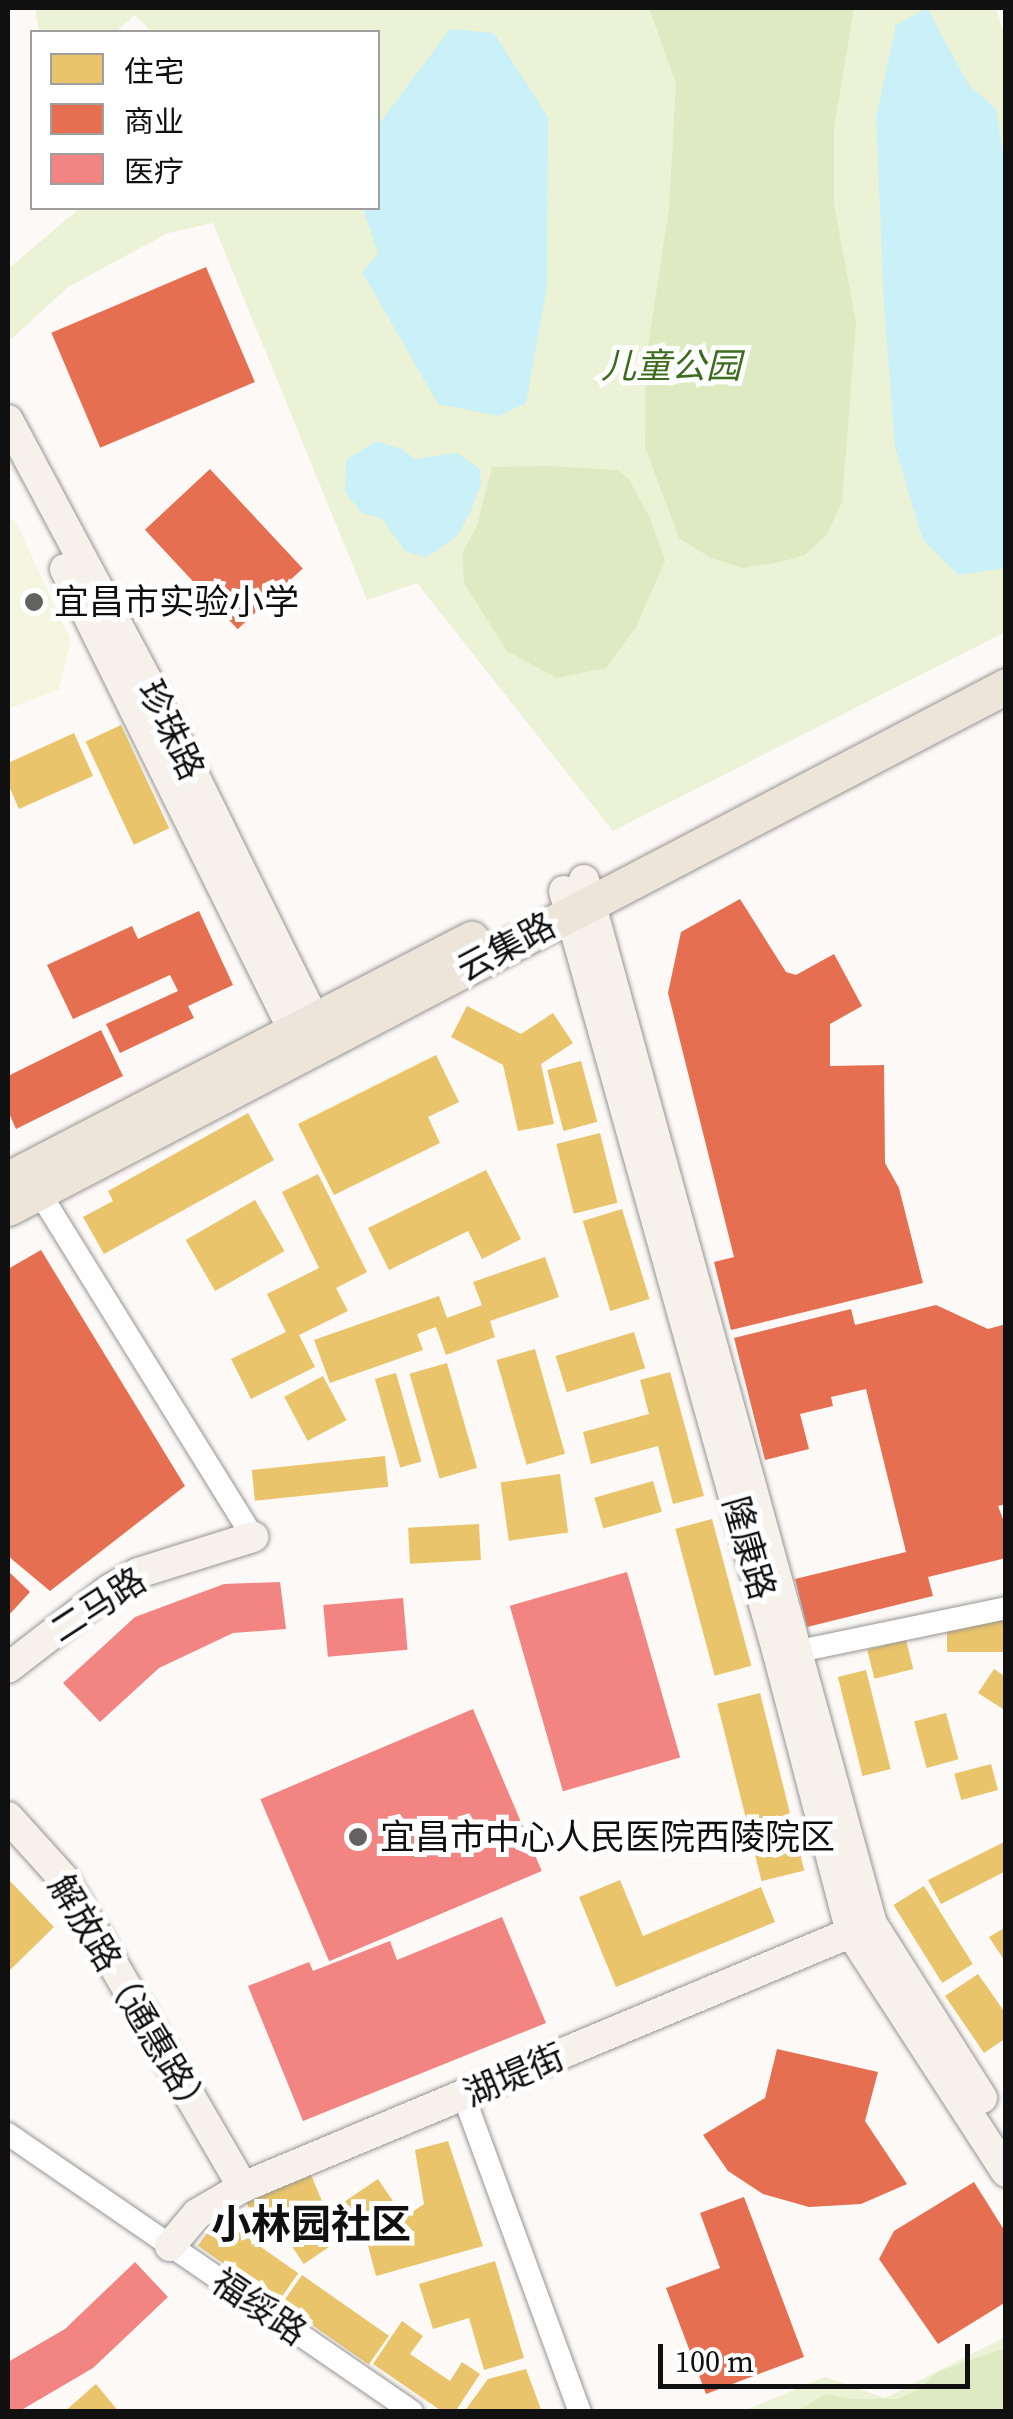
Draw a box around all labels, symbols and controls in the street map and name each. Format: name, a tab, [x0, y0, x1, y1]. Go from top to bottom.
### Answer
legend	[30, 30, 380, 210]
text: 住宅	[124, 51, 184, 92]
text: 商业	[124, 101, 184, 142]
text: 医疗	[124, 151, 184, 192]
park label: 儿童公园	[601, 345, 741, 387]
place label: 宜昌市实验小学	[54, 581, 299, 623]
marker: 宜昌市实验小学	[23, 591, 45, 613]
street label: 珍珠路	[129, 674, 213, 786]
street label: 云集路	[450, 904, 562, 990]
street label: 隆康路	[714, 1492, 784, 1604]
street label: 二马路	[43, 1559, 153, 1651]
place label: 宜昌市中心人民医院西陵院区	[380, 1816, 835, 1858]
marker: 宜昌市中心人民医院西陵院区	[345, 1824, 371, 1850]
street label: 解放路（通惠路）	[40, 1867, 220, 2129]
street label: 湖堤街	[457, 2035, 571, 2115]
district label: 小林园社区	[211, 2200, 411, 2248]
street label: 福绥路	[204, 2260, 314, 2354]
scale bar	[663, 2324, 976, 2386]
text: 100 m	[675, 2341, 754, 2382]

